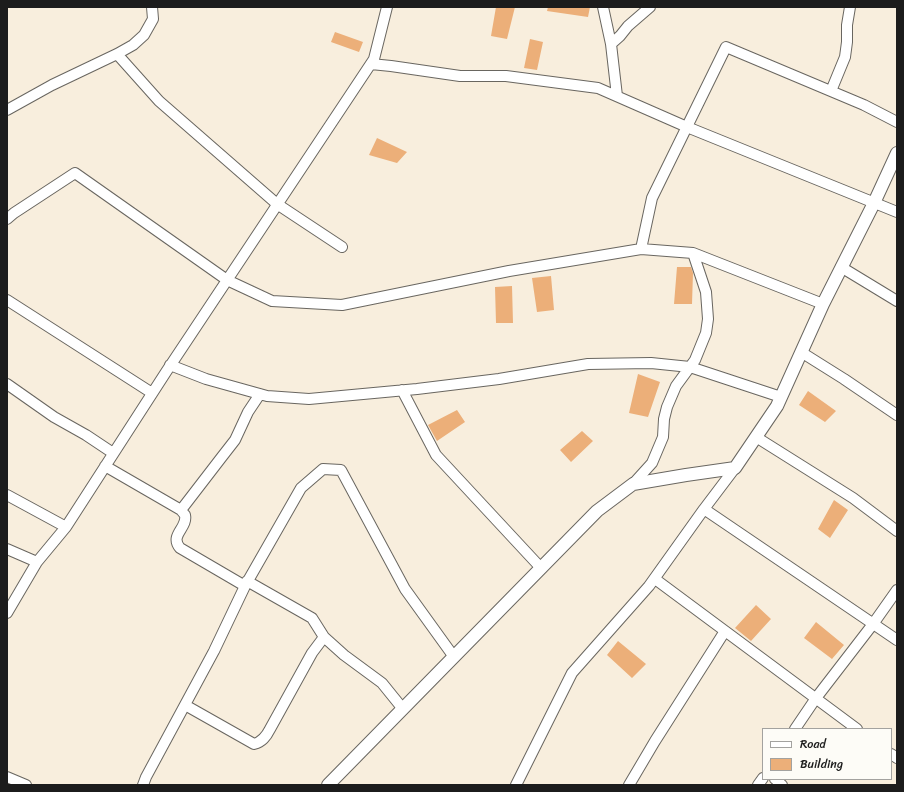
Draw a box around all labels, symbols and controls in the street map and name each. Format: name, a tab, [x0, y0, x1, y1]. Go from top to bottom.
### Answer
legend	[762, 728, 892, 780]
text: Road	[800, 733, 826, 755]
text: Building	[800, 753, 843, 775]

